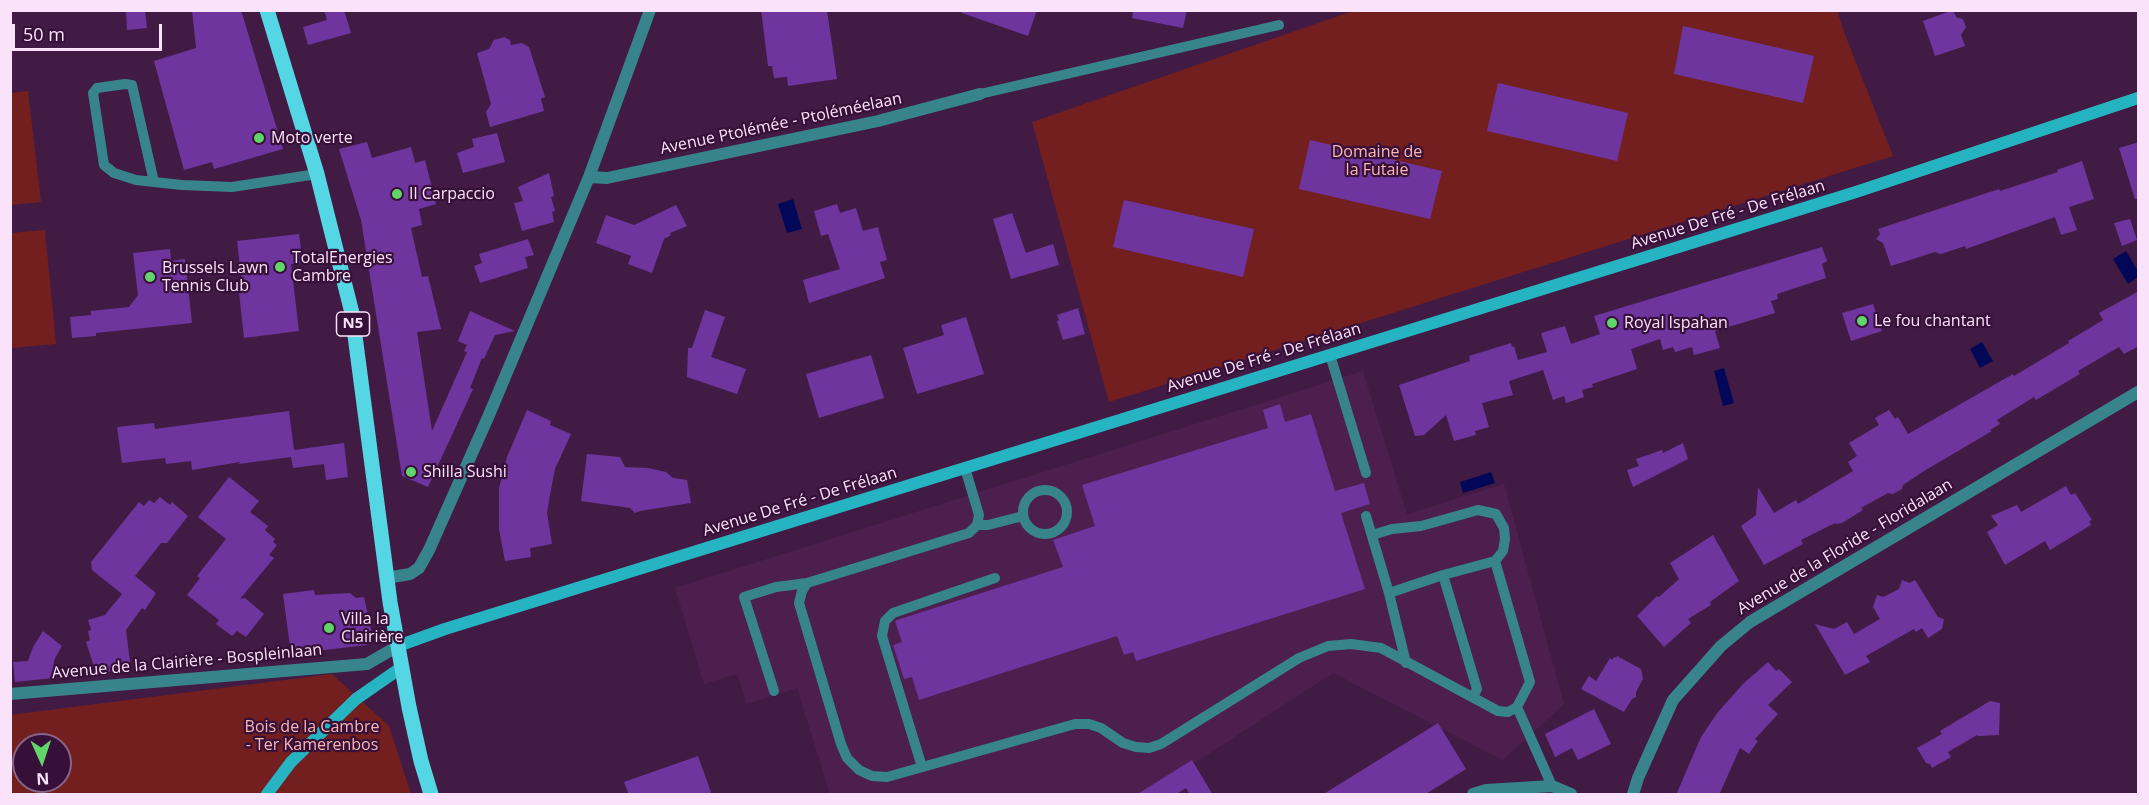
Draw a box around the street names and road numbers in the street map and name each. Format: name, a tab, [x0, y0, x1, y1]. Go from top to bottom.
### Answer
street label: Avenue Ptolémée - Ptoléméelaan	[658, 89, 904, 159]
street label: Avenue De Fré - De Frélaan	[1629, 176, 1827, 254]
road number: N5	[336, 312, 370, 336]
street label: Avenue De Fré - De Frélaan	[1165, 319, 1363, 397]
street label: Avenue De Fré - De Frélaan	[701, 463, 899, 541]
street label: Avenue de la Floride - Floridalaan	[1734, 475, 1956, 619]
street label: Avenue de la Clairière - Bospleinlaan	[51, 641, 323, 683]

